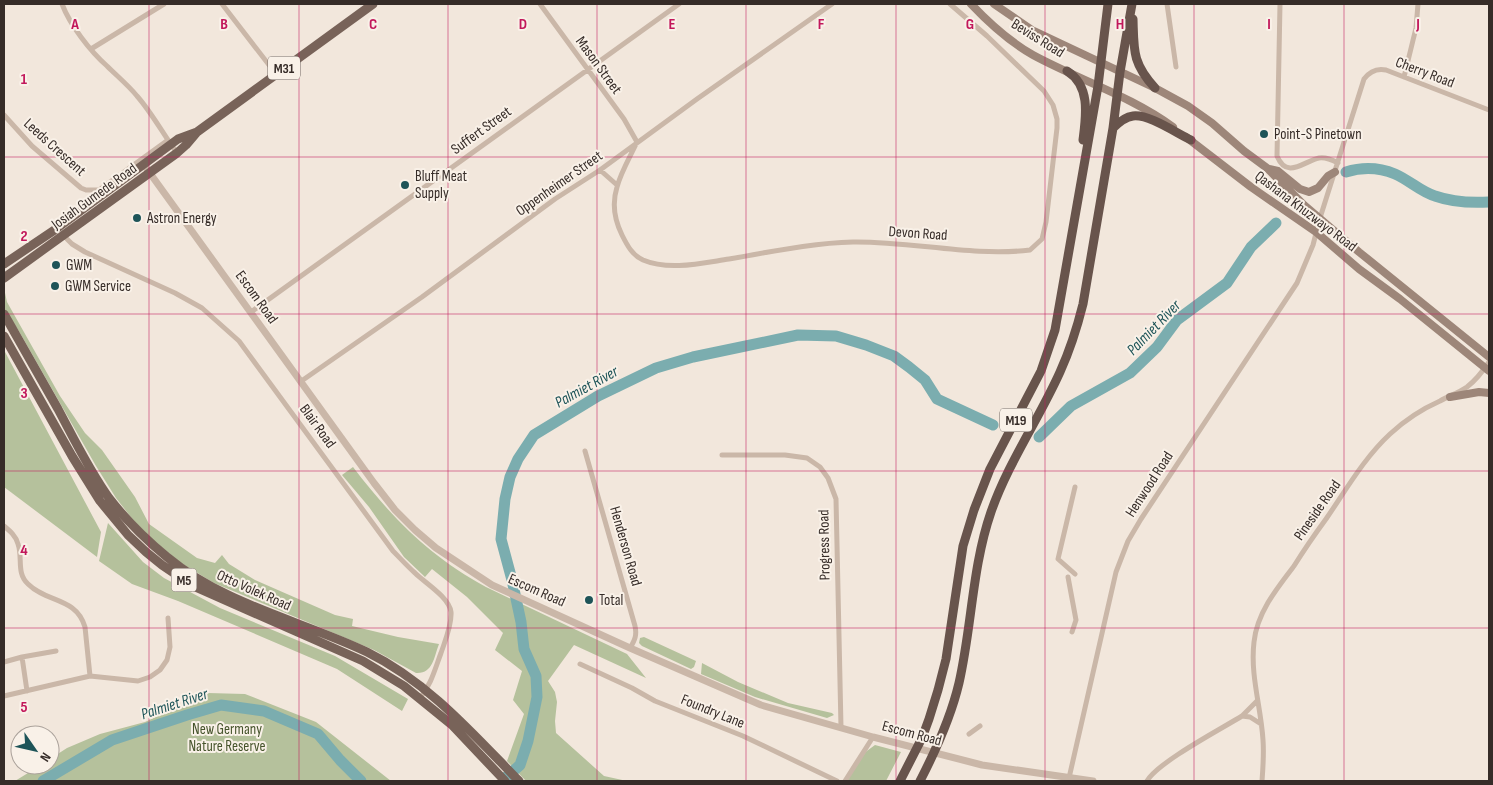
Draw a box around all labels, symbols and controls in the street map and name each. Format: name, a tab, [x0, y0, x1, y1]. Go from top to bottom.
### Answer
text: A	[70, 15, 79, 34]
text: B	[220, 15, 228, 34]
text: C	[369, 15, 377, 34]
text: D	[519, 15, 527, 34]
text: E	[669, 15, 676, 34]
text: F	[818, 15, 825, 34]
text: G	[966, 15, 974, 34]
street label: Beviss Road	[1008, 15, 1068, 62]
text: H	[1116, 15, 1124, 34]
text: I	[1267, 15, 1271, 34]
text: J	[1415, 15, 1420, 34]
street label: Mason Street	[571, 33, 626, 98]
street label: Cherry Road	[1393, 53, 1457, 92]
road number: M31	[268, 56, 300, 80]
text: 1	[21, 70, 28, 89]
street label: Suffert Street	[447, 102, 516, 159]
street label: Leeds Crescent	[20, 114, 90, 181]
place label: Point-S Pinetown	[1274, 125, 1362, 144]
marker: Point-S Pinetown	[1258, 128, 1270, 140]
street label: Oppenheimer Street	[512, 146, 607, 220]
street label: Josiah Gumede Road	[47, 159, 141, 234]
place label: Bluff Meat Supply	[415, 167, 467, 203]
street label: Qashana Khuzwayo Road	[1251, 167, 1361, 256]
marker: Bluff Meat Supply	[399, 179, 411, 191]
place label: Astron Energy	[146, 209, 217, 228]
marker: Astron Energy	[131, 212, 143, 224]
street label: Devon Road	[888, 222, 948, 245]
text: 2	[20, 227, 28, 246]
place label: GWM	[66, 256, 92, 275]
marker: GWM	[50, 259, 62, 271]
street label: Escom Road	[231, 267, 282, 327]
place label: GWM Service	[65, 277, 131, 296]
marker: GWM Service	[49, 280, 61, 292]
water label: Palmiet River	[1123, 296, 1185, 360]
water label: Palmiet River	[552, 362, 622, 412]
text: 3	[20, 384, 28, 403]
street label: Blair Road	[295, 401, 340, 452]
road number: M19	[1000, 408, 1032, 432]
street label: Henwood Road	[1121, 448, 1178, 521]
street label: Pineside Road	[1290, 476, 1345, 544]
street label: Henderson Road	[605, 504, 646, 588]
street label: Progress Road	[814, 510, 835, 580]
text: 4	[20, 541, 28, 560]
street label: Otto Volek Road	[214, 566, 294, 615]
road number: M5	[172, 568, 196, 592]
street label: Escom Road	[505, 569, 568, 611]
place label: Total	[599, 591, 623, 610]
marker: Total	[583, 594, 595, 606]
water label: Palmiet River	[139, 685, 211, 724]
street label: Foundry Lane	[678, 690, 747, 733]
text: 5	[20, 698, 28, 717]
street label: Escom Road	[880, 716, 944, 751]
park label: New Germany Nature Reserve	[188, 720, 266, 756]
north arrow	[10, 725, 60, 775]
text: N	[36, 749, 55, 765]

